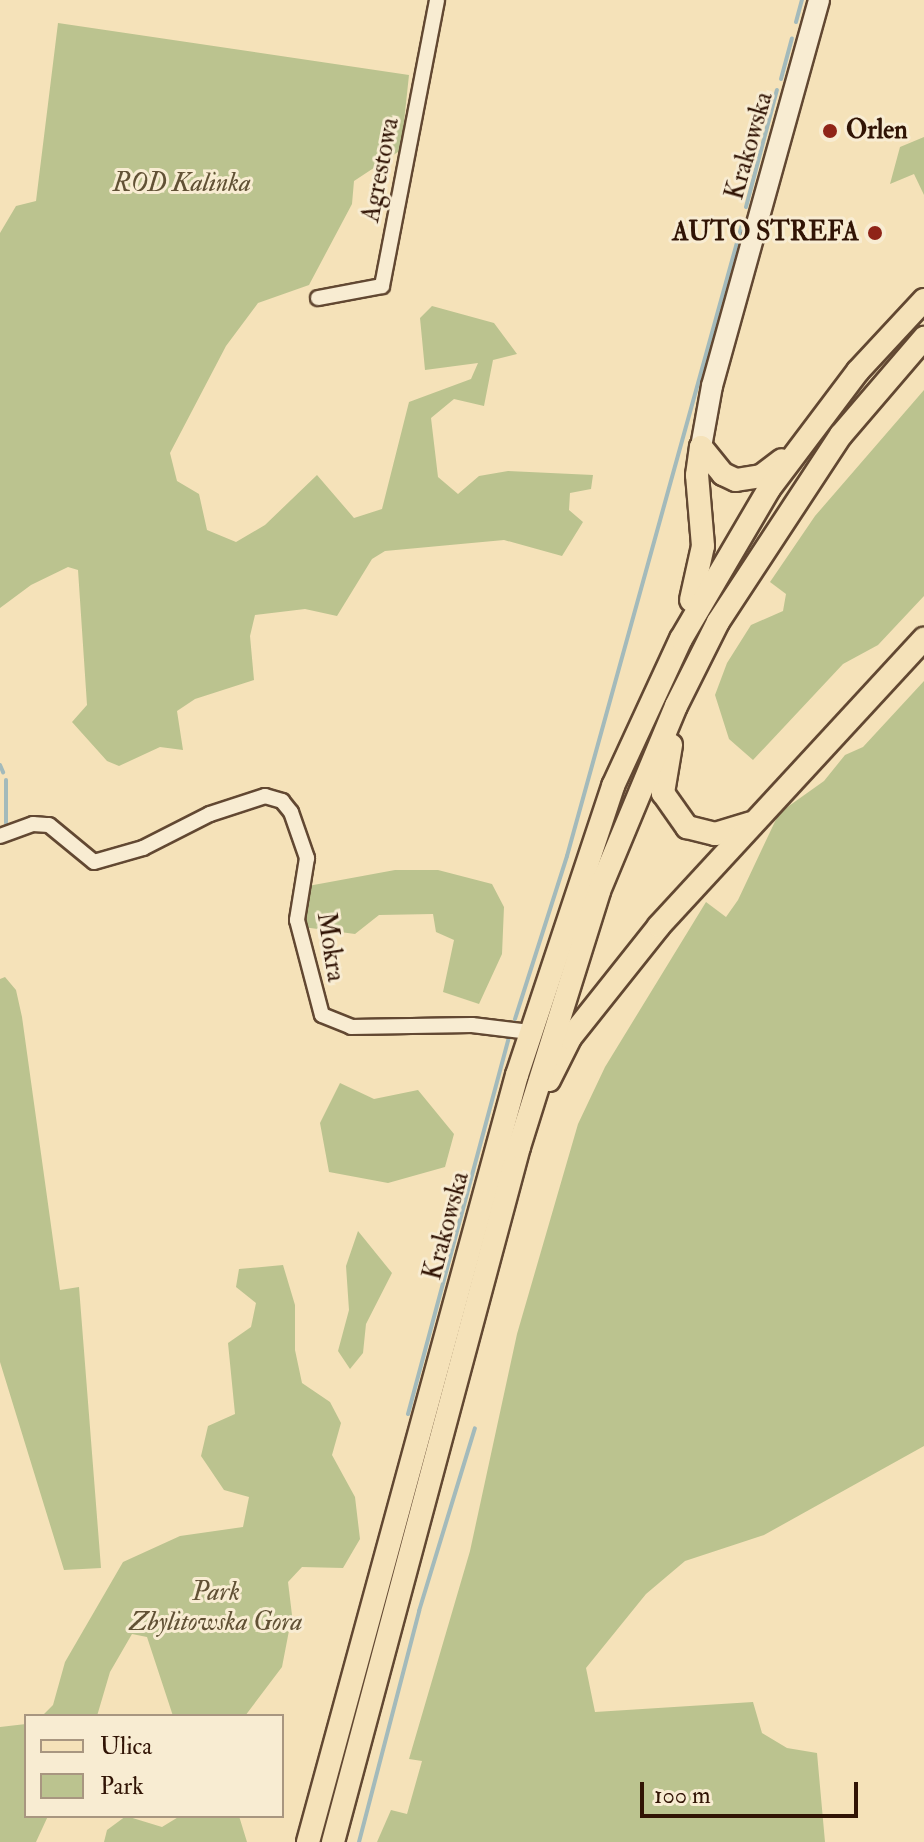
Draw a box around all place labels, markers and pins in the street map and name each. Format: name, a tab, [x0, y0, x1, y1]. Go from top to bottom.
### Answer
place label: Orlen	[846, 115, 908, 147]
marker: Orlen	[821, 122, 839, 140]
place label: AUTO STREFA	[672, 217, 859, 249]
marker: AUTO STREFA	[866, 224, 884, 242]

